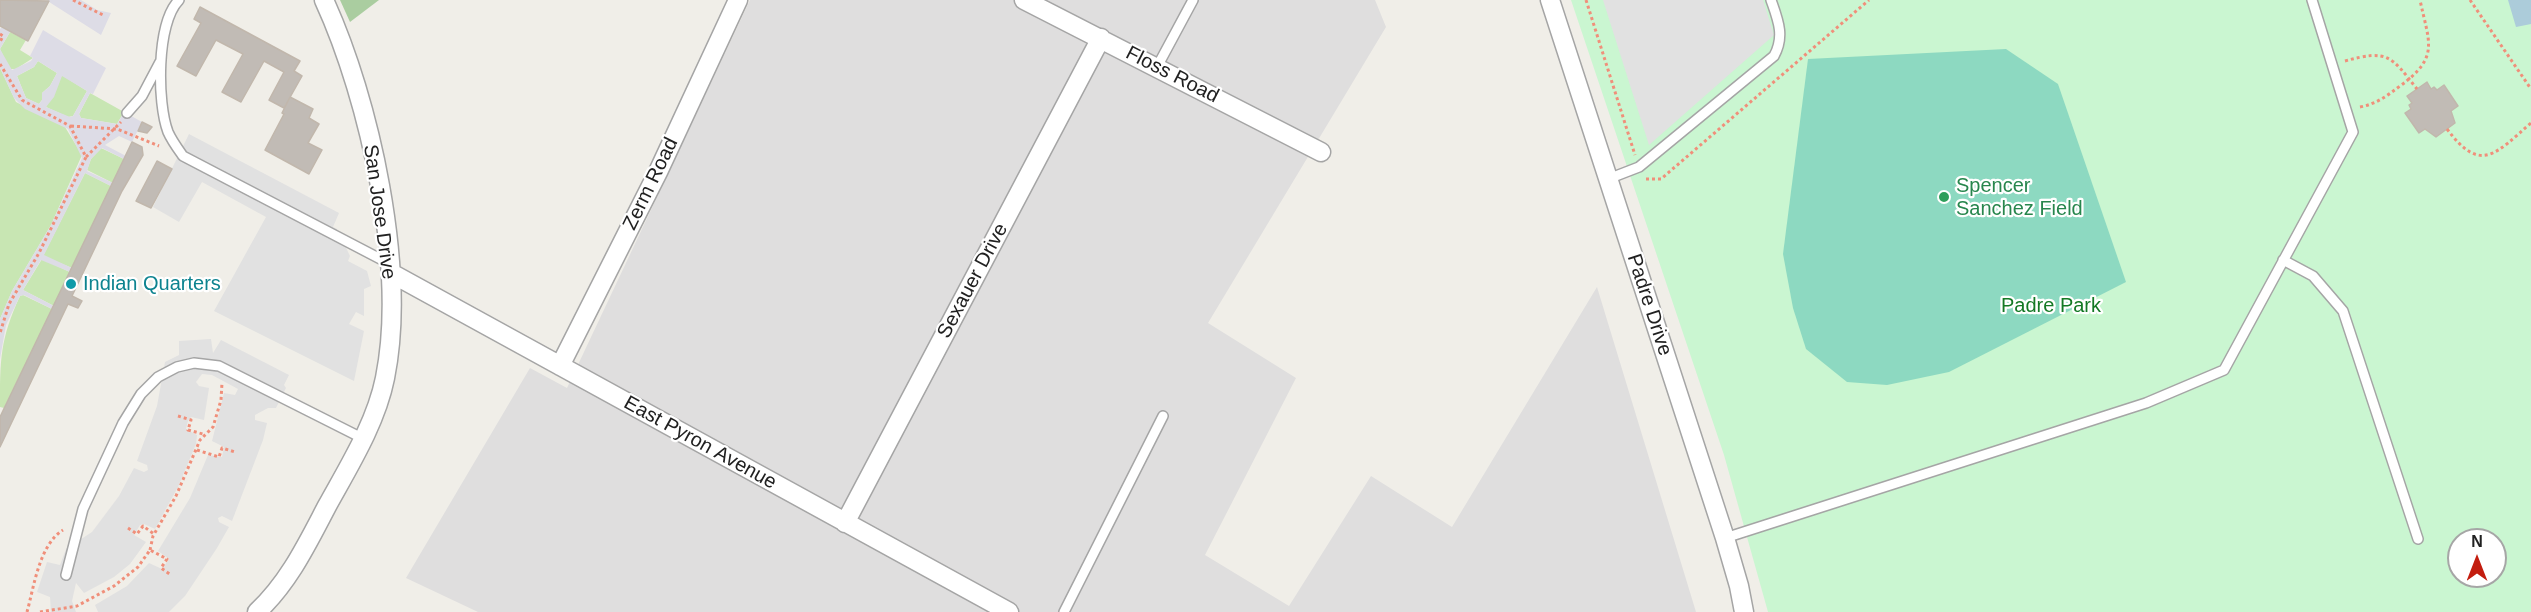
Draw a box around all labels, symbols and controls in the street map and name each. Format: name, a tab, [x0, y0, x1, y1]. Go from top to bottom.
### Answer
street label: Floss Road	[1121, 41, 1223, 109]
street label: Zerm Road	[618, 134, 684, 234]
street label: San Jose Drive	[358, 143, 400, 281]
place label: Spencer Sanchez Field	[1956, 174, 2083, 221]
marker: Spencer Sanchez Field	[1937, 190, 1951, 204]
street label: Sexauer Drive	[933, 219, 1013, 343]
street label: Padre Drive	[1621, 251, 1677, 359]
place label: Indian Quarters	[83, 272, 221, 296]
marker: Indian Quarters	[64, 277, 78, 291]
park label: Padre Park	[2001, 294, 2101, 318]
street label: East Pyron Avenue	[619, 391, 781, 495]
north arrow	[2447, 528, 2507, 588]
text: N	[2471, 533, 2483, 550]

